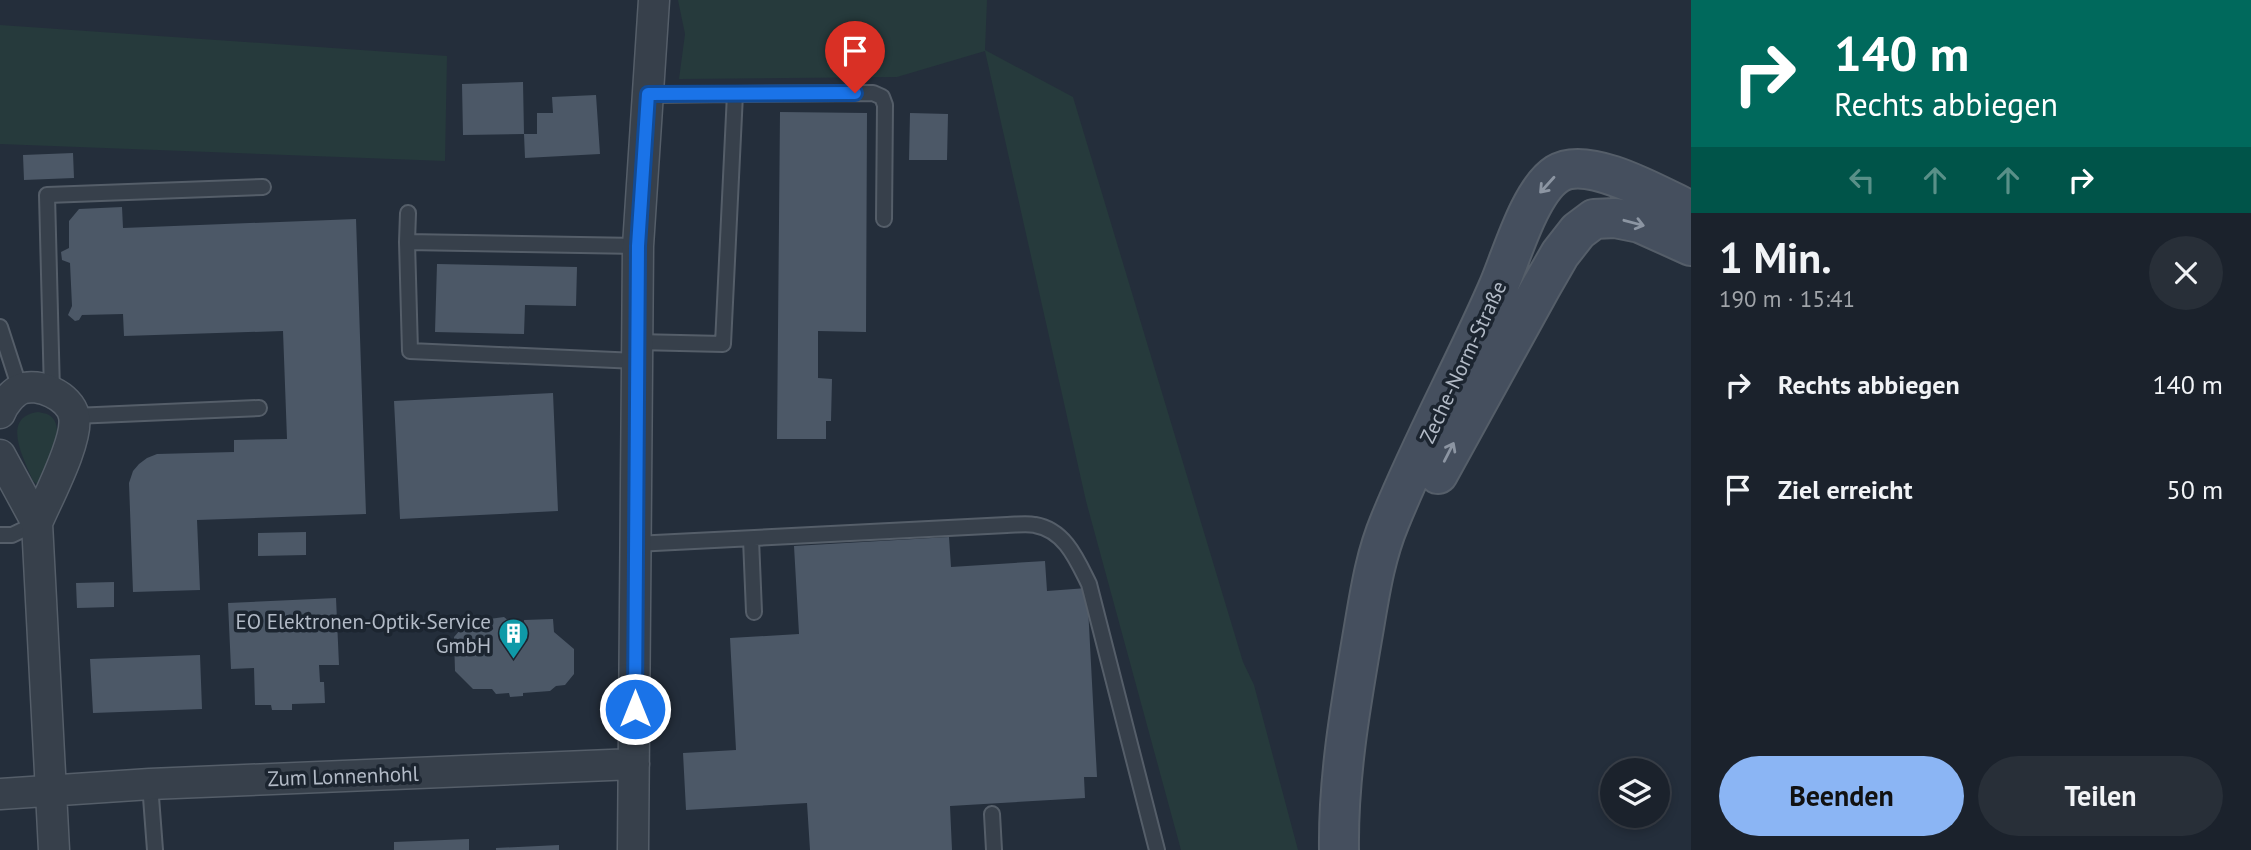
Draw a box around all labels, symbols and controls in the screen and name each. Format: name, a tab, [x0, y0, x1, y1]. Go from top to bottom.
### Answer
pin	[825, 21, 885, 93]
text: 140 m	[1834, 21, 1969, 85]
icon: right	[1719, 28, 1810, 119]
icon: arrive	[836, 32, 874, 70]
text: Rechts abbiegen	[1834, 83, 2058, 125]
icon: left	[1843, 161, 1881, 199]
icon: ahead	[1916, 161, 1954, 199]
icon: ahead	[1989, 161, 2027, 199]
icon: right	[2062, 161, 2100, 199]
one-way arrow	[1539, 176, 1555, 194]
one-way arrow	[1622, 217, 1645, 230]
text: 1 Min.	[1719, 230, 1832, 285]
button: close	[2149, 236, 2223, 310]
street label: Zeche-Norm-Straße	[1414, 277, 1512, 447]
text: 190 m · 15:41	[1719, 284, 1855, 313]
icon: right	[1719, 366, 1757, 404]
text: Rechts abbiegen	[1778, 368, 1960, 401]
text: 140 m	[2152, 368, 2223, 401]
one-way arrow	[1443, 443, 1457, 463]
icon: arrive	[1719, 471, 1757, 509]
text: Ziel erreicht	[1778, 473, 1913, 506]
text: 50 m	[2167, 473, 2223, 506]
place label: EO Elektronen-Optik-Service GmbH	[235, 608, 491, 659]
building icon: EO Elektronen-Optik-Service GmbH	[497, 616, 531, 660]
position arrow	[598, 672, 672, 746]
button: Beenden	[1719, 756, 1964, 836]
button: Teilen	[1978, 756, 2223, 836]
map controls	[1600, 758, 1670, 828]
button: layers	[1600, 758, 1670, 828]
street label: Zum Lonnenhohl	[267, 760, 419, 792]

